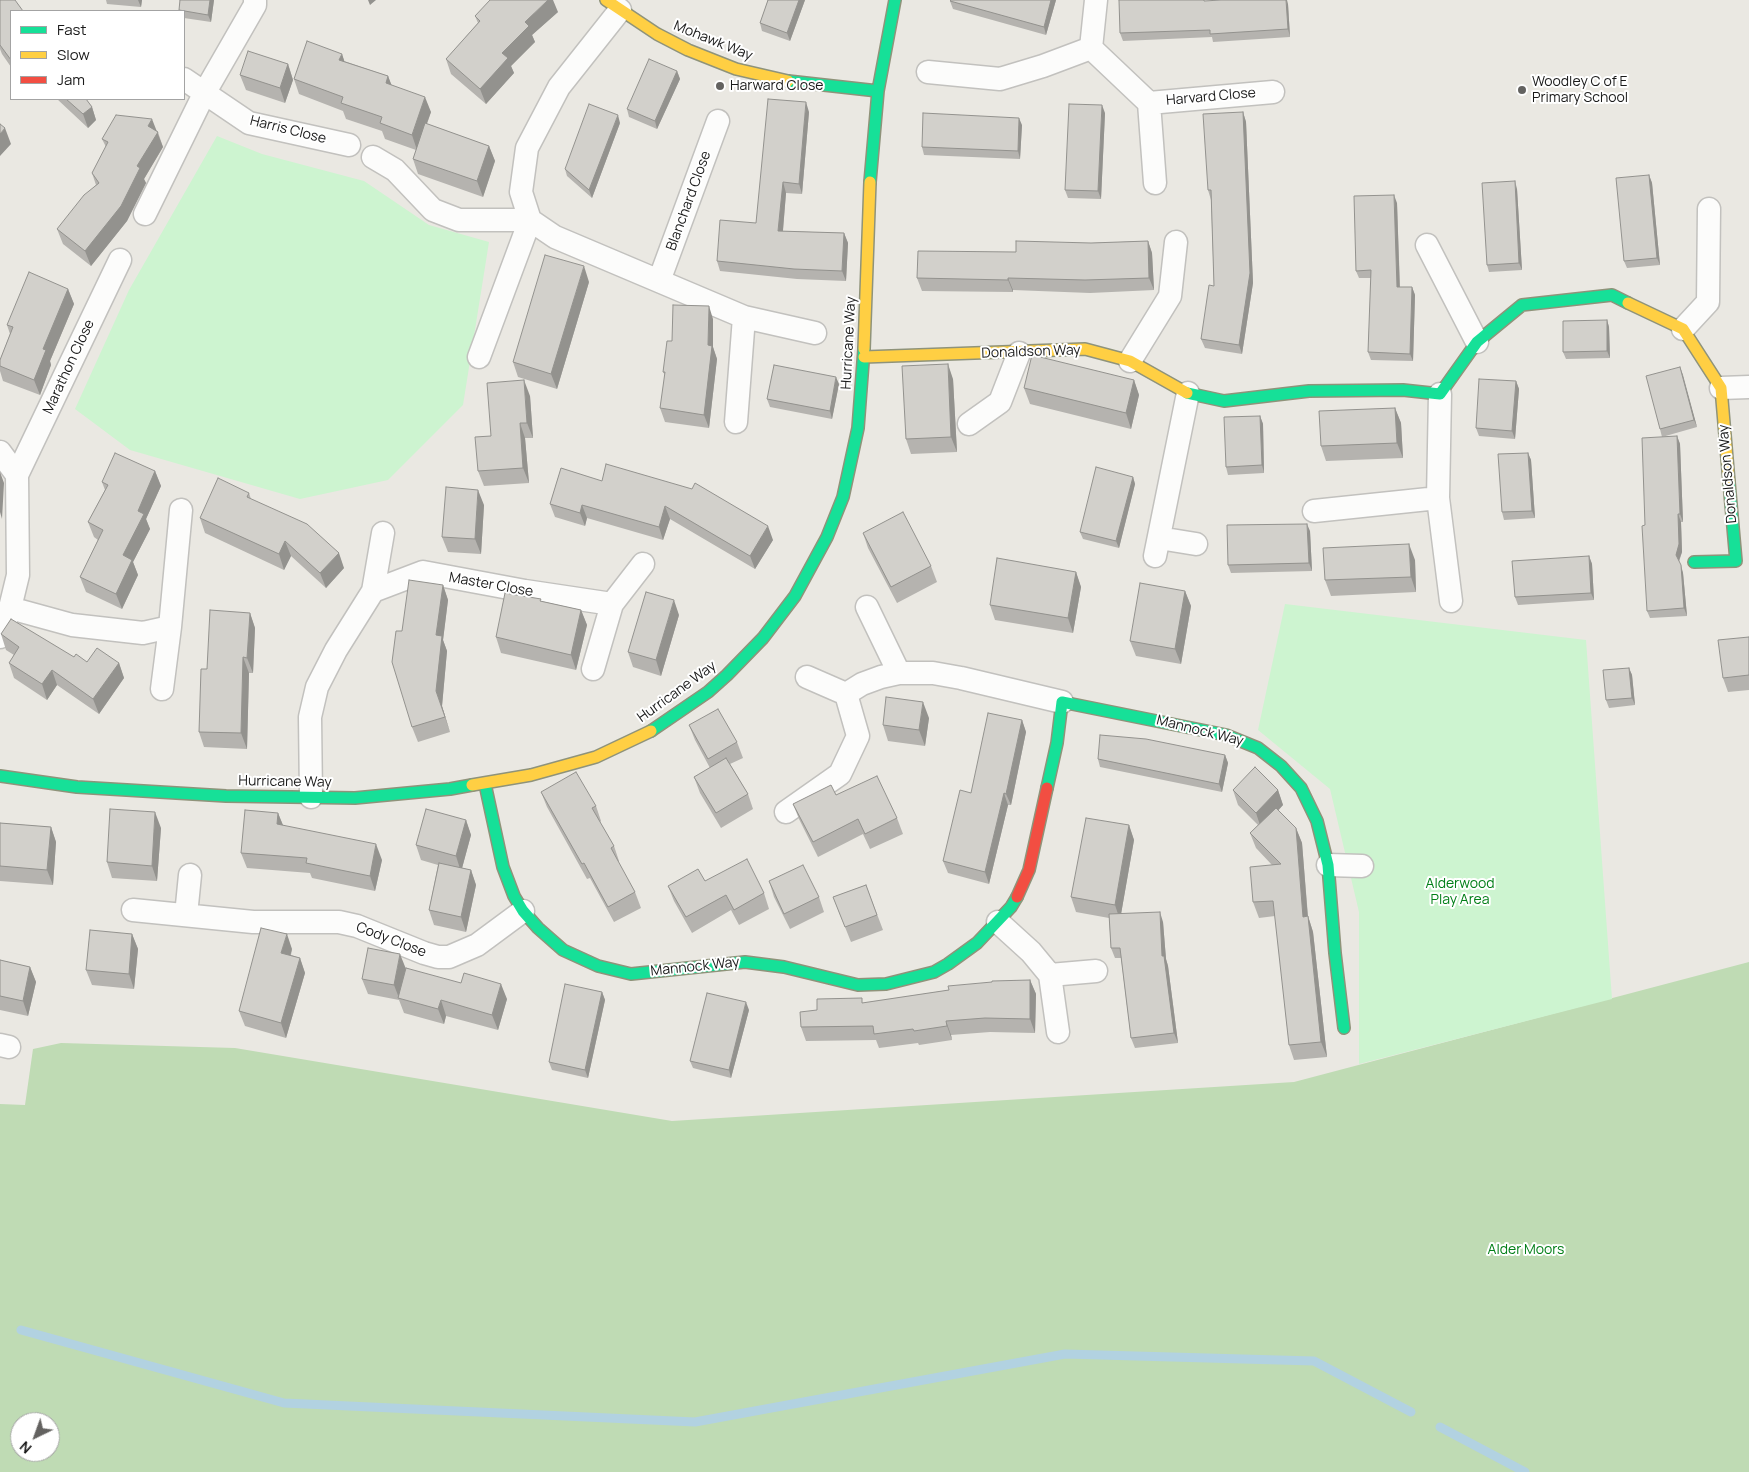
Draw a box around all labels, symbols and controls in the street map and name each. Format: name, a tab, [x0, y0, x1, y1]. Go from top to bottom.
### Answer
legend	[10, 10, 185, 100]
street label: Mohawk Way	[671, 18, 755, 64]
text: Fast	[57, 19, 86, 40]
text: Slow	[57, 44, 90, 65]
text: Jam	[57, 69, 85, 90]
place label: Woodley C of E Primary School	[1532, 74, 1628, 106]
place label: Harward Close	[730, 78, 824, 94]
marker: Harward Close	[714, 80, 726, 92]
marker: Woodley C of E Primary School	[1516, 84, 1528, 96]
street label: Harvard Close	[1165, 85, 1257, 109]
street label: Harris Close	[248, 112, 328, 148]
street label: Blanchard Close	[663, 149, 715, 253]
street label: Hurricane Way	[838, 296, 860, 390]
street label: Marathon Close	[40, 317, 98, 417]
street label: Donaldson Way	[981, 342, 1081, 362]
street label: Donaldson Way	[1715, 424, 1741, 524]
street label: Master Close	[448, 569, 534, 601]
street label: Hurricane Way	[634, 658, 720, 726]
street label: Mannock Way	[1155, 712, 1245, 750]
street label: Hurricane Way	[238, 773, 332, 791]
park label: Alderwood Play Area	[1426, 876, 1494, 909]
street label: Cody Close	[354, 919, 428, 961]
street label: Mannock Way	[650, 954, 740, 980]
park label: Alder Moors	[1488, 1242, 1564, 1258]
north arrow	[10, 1412, 60, 1462]
text: N	[15, 1437, 35, 1458]

